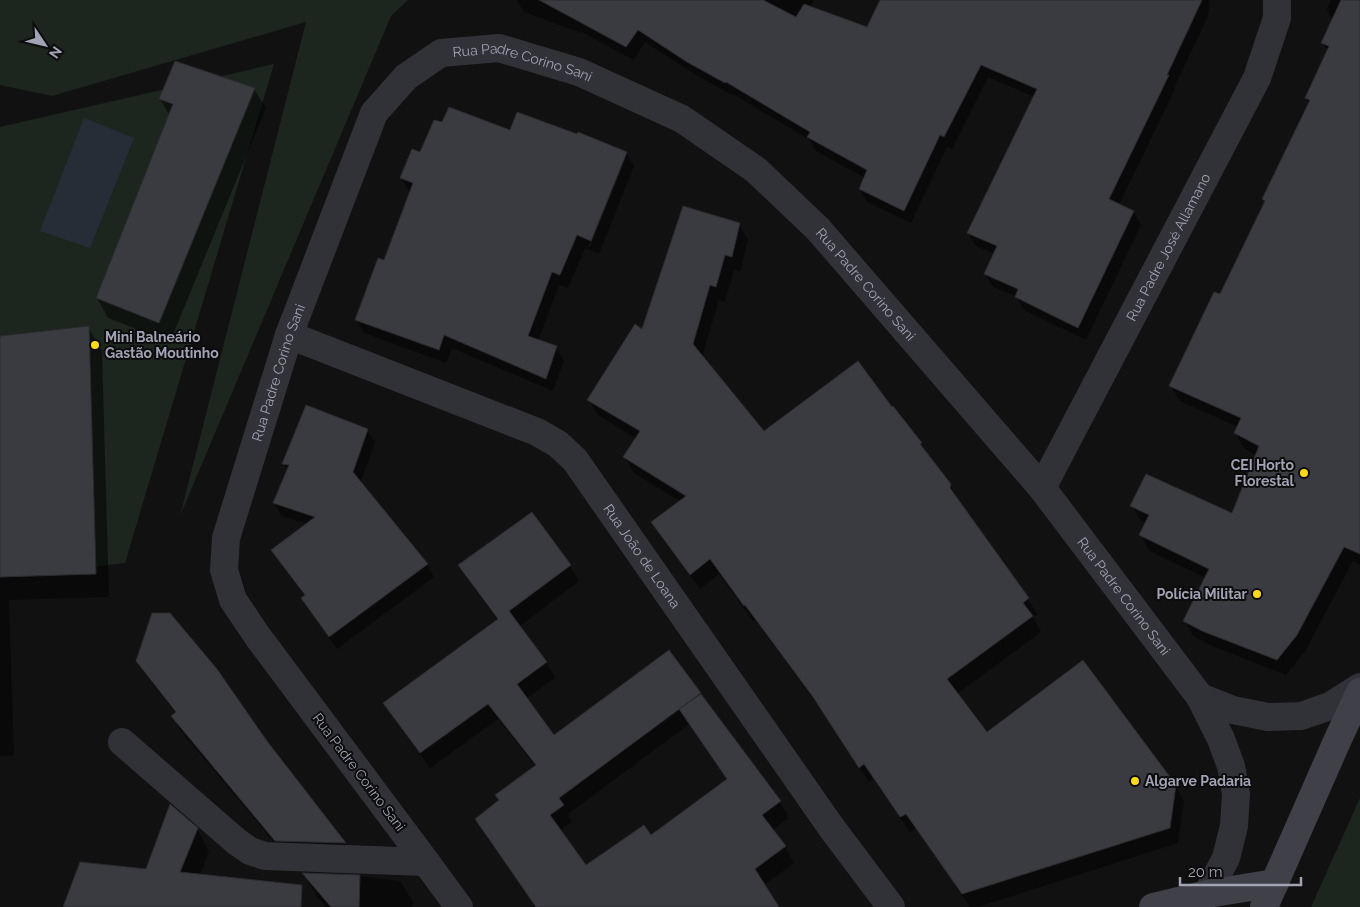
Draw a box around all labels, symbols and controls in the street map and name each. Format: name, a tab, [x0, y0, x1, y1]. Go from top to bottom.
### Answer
north arrow	[20, 20, 70, 70]
street label: Rua Padre Corino Sani	[452, 40, 595, 85]
text: N	[46, 43, 65, 61]
street label: Rua Padre José Allamano	[1123, 171, 1214, 324]
street label: Rua Padre Corino Sani	[813, 225, 919, 344]
street label: Rua Padre Corino Sani	[248, 302, 308, 443]
place label: Mini Balneário Gastão Moutinho	[105, 329, 219, 361]
marker: Mini Balneário Gastão Moutinho	[89, 339, 101, 351]
place label: CEI Horto Florestal	[1231, 457, 1295, 489]
marker: CEI Horto Florestal	[1298, 467, 1310, 479]
street label: Rua João de Loana	[600, 501, 684, 611]
street label: Rua Padre Corino Sani	[1074, 534, 1173, 658]
place label: Polícia Militar	[1157, 586, 1248, 602]
marker: Polícia Militar	[1251, 588, 1263, 600]
street label: Rua Padre Corino Sani	[309, 710, 409, 834]
place label: Algarve Padaria	[1145, 773, 1251, 789]
marker: Algarve Padaria	[1129, 775, 1141, 787]
scale bar	[1180, 854, 1301, 886]
text: 20 m	[1188, 863, 1223, 881]

